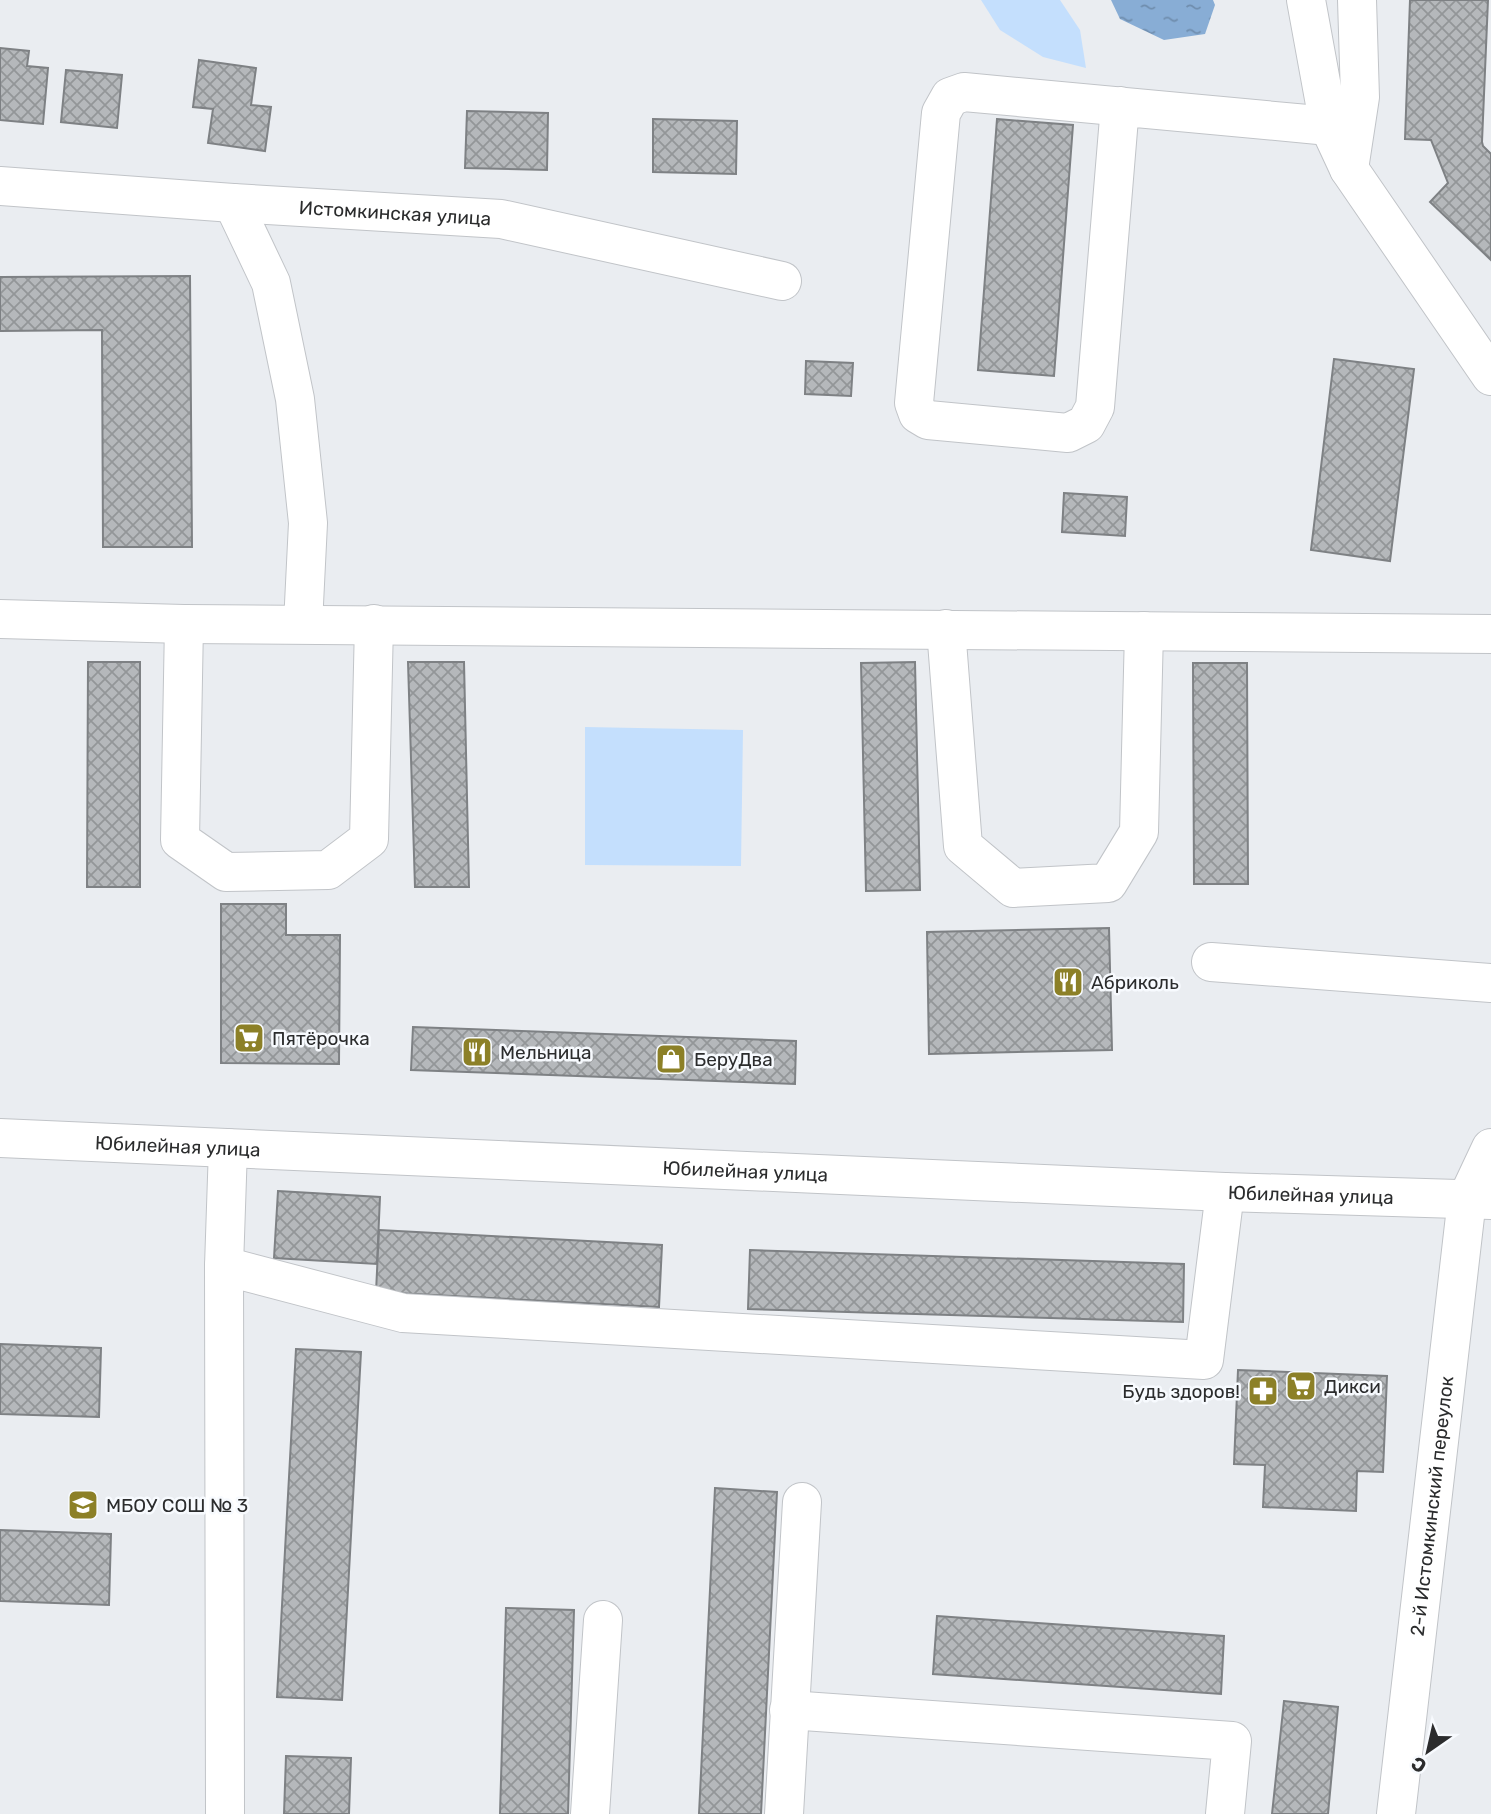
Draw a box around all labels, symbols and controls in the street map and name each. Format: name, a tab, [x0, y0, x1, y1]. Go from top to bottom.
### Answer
street label: Истомкинская улица	[298, 195, 492, 230]
restaurant icon: Абриколь	[1051, 965, 1085, 999]
place label: Абриколь	[1091, 971, 1179, 994]
supermarket icon: Пятёрочка	[232, 1021, 266, 1055]
place label: Пятёрочка	[272, 1027, 370, 1050]
restaurant icon: Мельница	[460, 1035, 494, 1069]
place label: Мельница	[500, 1041, 592, 1064]
shop icon: БеруДва	[654, 1042, 688, 1076]
place label: БеруДва	[694, 1048, 773, 1071]
street label: Юбилейная улица	[95, 1131, 261, 1161]
street label: Юбилейная улица	[662, 1156, 829, 1186]
street label: Юбилейная улица	[1228, 1181, 1394, 1209]
supermarket icon: Дикси	[1284, 1369, 1318, 1403]
pharmacy icon: Будь здоров!	[1246, 1374, 1280, 1408]
place label: Дикси	[1324, 1375, 1381, 1398]
street label: 2-й Истомкинский переулок	[1405, 1375, 1458, 1637]
place label: Будь здоров!	[1122, 1380, 1240, 1403]
school or university icon: МБОУ СОШ № 3	[66, 1488, 100, 1522]
place label: МБОУ СОШ № 3	[106, 1494, 248, 1517]
north arrow	[1393, 1716, 1463, 1786]
text: С	[1407, 1751, 1431, 1778]

